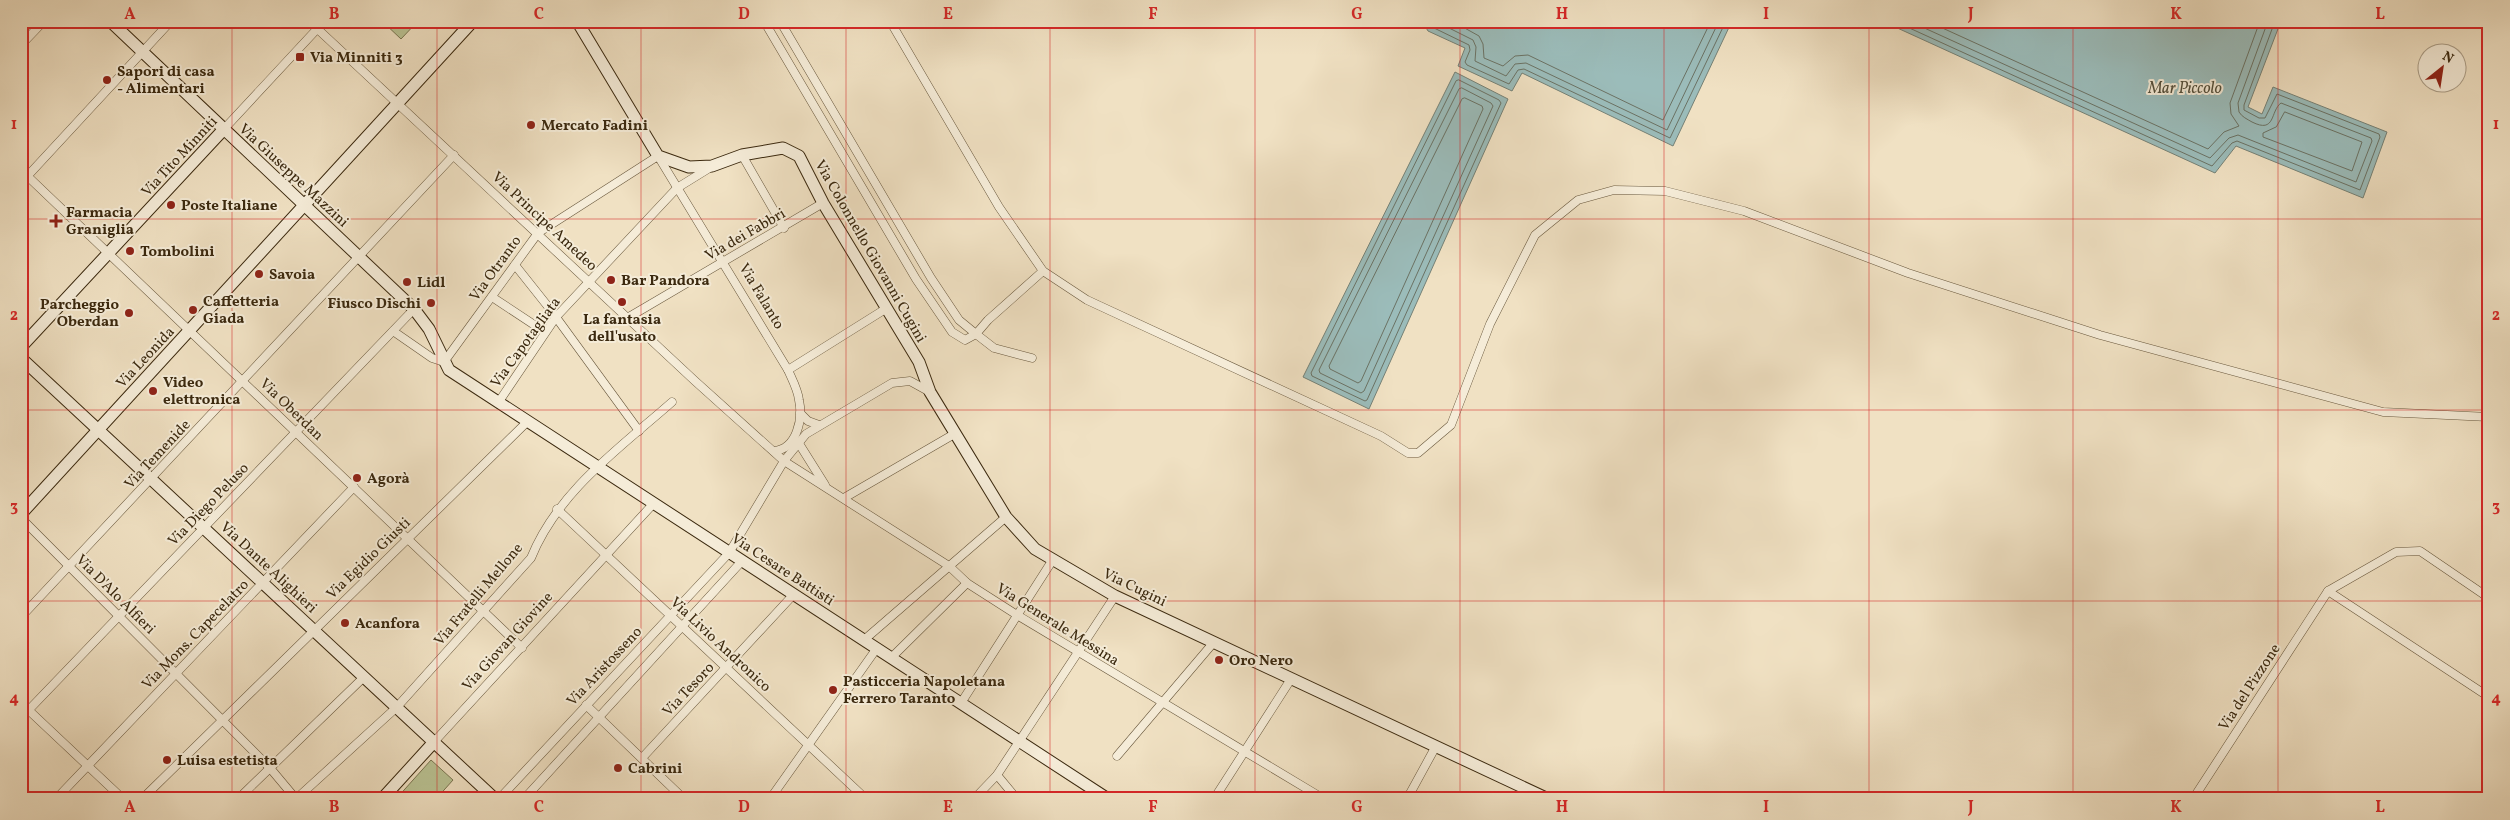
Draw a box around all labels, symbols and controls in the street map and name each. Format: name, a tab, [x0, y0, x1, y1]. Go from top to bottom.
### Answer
text: A	[124, 4, 136, 26]
text: B	[329, 4, 340, 26]
text: C	[534, 4, 544, 26]
text: D	[738, 4, 750, 26]
text: E	[943, 4, 953, 26]
text: F	[1148, 4, 1158, 26]
text: G	[1351, 4, 1363, 26]
text: H	[1556, 4, 1568, 26]
text: I	[1763, 4, 1769, 26]
text: J	[1967, 4, 1974, 26]
text: K	[2170, 4, 2182, 26]
text: L	[2375, 4, 2385, 26]
north arrow	[2418, 42, 2468, 92]
text: N	[2439, 47, 2457, 69]
place label: Via Minniti 3	[310, 48, 403, 69]
marker: Via Minniti 3	[294, 51, 306, 63]
place label: Sapori di casa - Alimentari	[117, 62, 215, 100]
marker: Sapori di casa - Alimentari	[101, 74, 113, 86]
water label: Mar Piccolo	[2147, 78, 2222, 100]
street label: Via Tito Minniti	[137, 112, 223, 202]
text: 1	[11, 114, 17, 136]
text: 1	[2493, 114, 2499, 136]
place label: Mercato Fadini	[541, 116, 648, 137]
street label: Via Giuseppe Mazzini	[233, 119, 353, 233]
marker: Mercato Fadini	[525, 119, 537, 131]
street label: Via Colonnello Giovanni Cugini	[809, 157, 931, 347]
street label: Via Principe Amedeo	[487, 168, 601, 277]
place label: Poste Italiane	[181, 196, 278, 217]
marker: Poste Italiane	[165, 199, 177, 211]
place label: Farmacia Graniglia	[66, 203, 134, 241]
street label: Via dei Fabbri	[702, 204, 790, 267]
marker: Farmacia Graniglia	[50, 215, 62, 227]
street label: Via Otranto	[465, 232, 527, 306]
place label: Tombolini	[140, 242, 215, 263]
marker: Tombolini	[124, 245, 136, 257]
street label: Via Falanto	[733, 260, 789, 334]
place label: Savoia	[269, 265, 315, 286]
marker: Savoia	[253, 268, 265, 280]
place label: Bar Pandora	[621, 271, 710, 292]
place label: Lidl	[417, 273, 445, 294]
marker: Bar Pandora	[605, 274, 617, 286]
marker: Lidl	[401, 276, 413, 288]
place label: Caffetteria Giada	[203, 292, 279, 330]
street label: Via Capotagliata	[486, 293, 566, 393]
place label: Fiusco Dischi	[328, 294, 421, 315]
place label: Parcheggio Oberdan	[40, 295, 119, 333]
marker: La fantasia dell'usato	[616, 296, 628, 308]
marker: Fiusco Dischi	[425, 297, 437, 309]
marker: Caffetteria Giada	[187, 304, 199, 316]
text: 2	[10, 305, 18, 327]
text: 2	[2492, 305, 2500, 327]
marker: Parcheggio Oberdan	[123, 307, 135, 319]
place label: La fantasia dell'usato	[583, 310, 661, 348]
street label: Via Leonida	[112, 323, 180, 393]
place label: Video elettronica	[163, 373, 240, 411]
street label: Via Oberdan	[254, 374, 328, 446]
marker: Video elettronica	[147, 385, 159, 397]
street label: Via Temenide	[120, 416, 196, 494]
street label: Via Diego Peluso	[164, 459, 254, 551]
place label: Agorà	[367, 469, 410, 490]
marker: Agorà	[351, 472, 363, 484]
text: 3	[10, 496, 18, 518]
text: 3	[2492, 496, 2500, 518]
street label: Via Egidio Giusti	[322, 513, 416, 605]
street label: Via Dante Alighieri	[215, 518, 321, 619]
street label: Via Cesare Battisti	[726, 529, 838, 612]
street label: Via Fratelli Mellone	[430, 539, 529, 651]
street label: Via D'Alo Alfieri	[70, 550, 160, 640]
street label: Via Cugini	[1099, 564, 1170, 613]
street label: Via Mons. Capecelatro	[138, 575, 254, 695]
street label: Via Generale Messina	[992, 579, 1123, 672]
street label: Via Giovan Giovine	[458, 588, 558, 696]
street label: Via Livio Andronico	[665, 593, 775, 698]
place label: Acanfora	[355, 614, 420, 635]
marker: Acanfora	[339, 617, 351, 629]
street label: Via Aristosseno	[563, 622, 648, 712]
street label: Via del Pizzone	[2214, 640, 2286, 735]
place label: Oro Nero	[1229, 651, 1294, 672]
marker: Oro Nero	[1213, 654, 1225, 666]
street label: Via Tesoro	[658, 658, 720, 722]
place label: Pasticceria Napoletana Ferrero Taranto	[843, 672, 1005, 710]
marker: Pasticceria Napoletana Ferrero Taranto	[827, 684, 839, 696]
text: 4	[9, 688, 19, 710]
text: 4	[2491, 688, 2501, 710]
place label: Luisa estetista	[177, 751, 278, 772]
marker: Luisa estetista	[161, 754, 173, 766]
place label: Cabrini	[628, 759, 682, 780]
marker: Cabrini	[612, 762, 624, 774]
text: A	[124, 797, 136, 819]
text: B	[329, 797, 340, 819]
text: C	[534, 797, 544, 819]
text: D	[738, 797, 750, 819]
text: E	[943, 797, 953, 819]
text: F	[1148, 797, 1158, 819]
text: G	[1351, 797, 1363, 819]
text: H	[1556, 797, 1568, 819]
text: I	[1763, 797, 1769, 819]
text: J	[1967, 797, 1974, 819]
text: K	[2170, 797, 2182, 819]
text: L	[2375, 797, 2385, 819]

